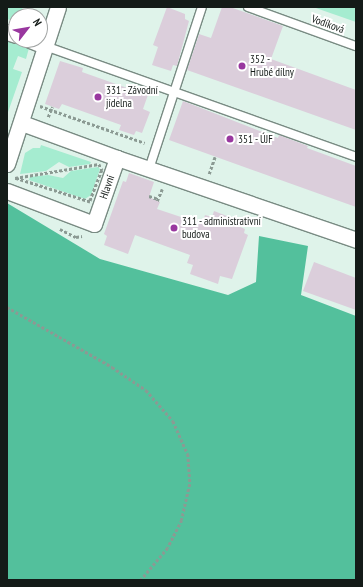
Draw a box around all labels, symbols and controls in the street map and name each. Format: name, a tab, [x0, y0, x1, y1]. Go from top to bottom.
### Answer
north arrow	[8, 8, 48, 48]
street label: Vodíková	[310, 12, 346, 36]
text: N	[30, 16, 45, 28]
place label: 352 - Hrubé dílny	[250, 53, 294, 79]
marker: 352 - Hrubé dílny	[237, 61, 247, 71]
place label: 331 - Závodní jídelna	[106, 84, 159, 110]
marker: 331 - Závodní jídelna	[93, 92, 103, 102]
place label: 351 - ÚJF	[238, 132, 274, 146]
marker: 351 - ÚJF	[225, 134, 235, 144]
street label: Hlavní	[97, 173, 117, 201]
place label: 311 - administrativní budova	[182, 215, 262, 241]
marker: 311 - administrativní budova	[169, 223, 179, 233]

